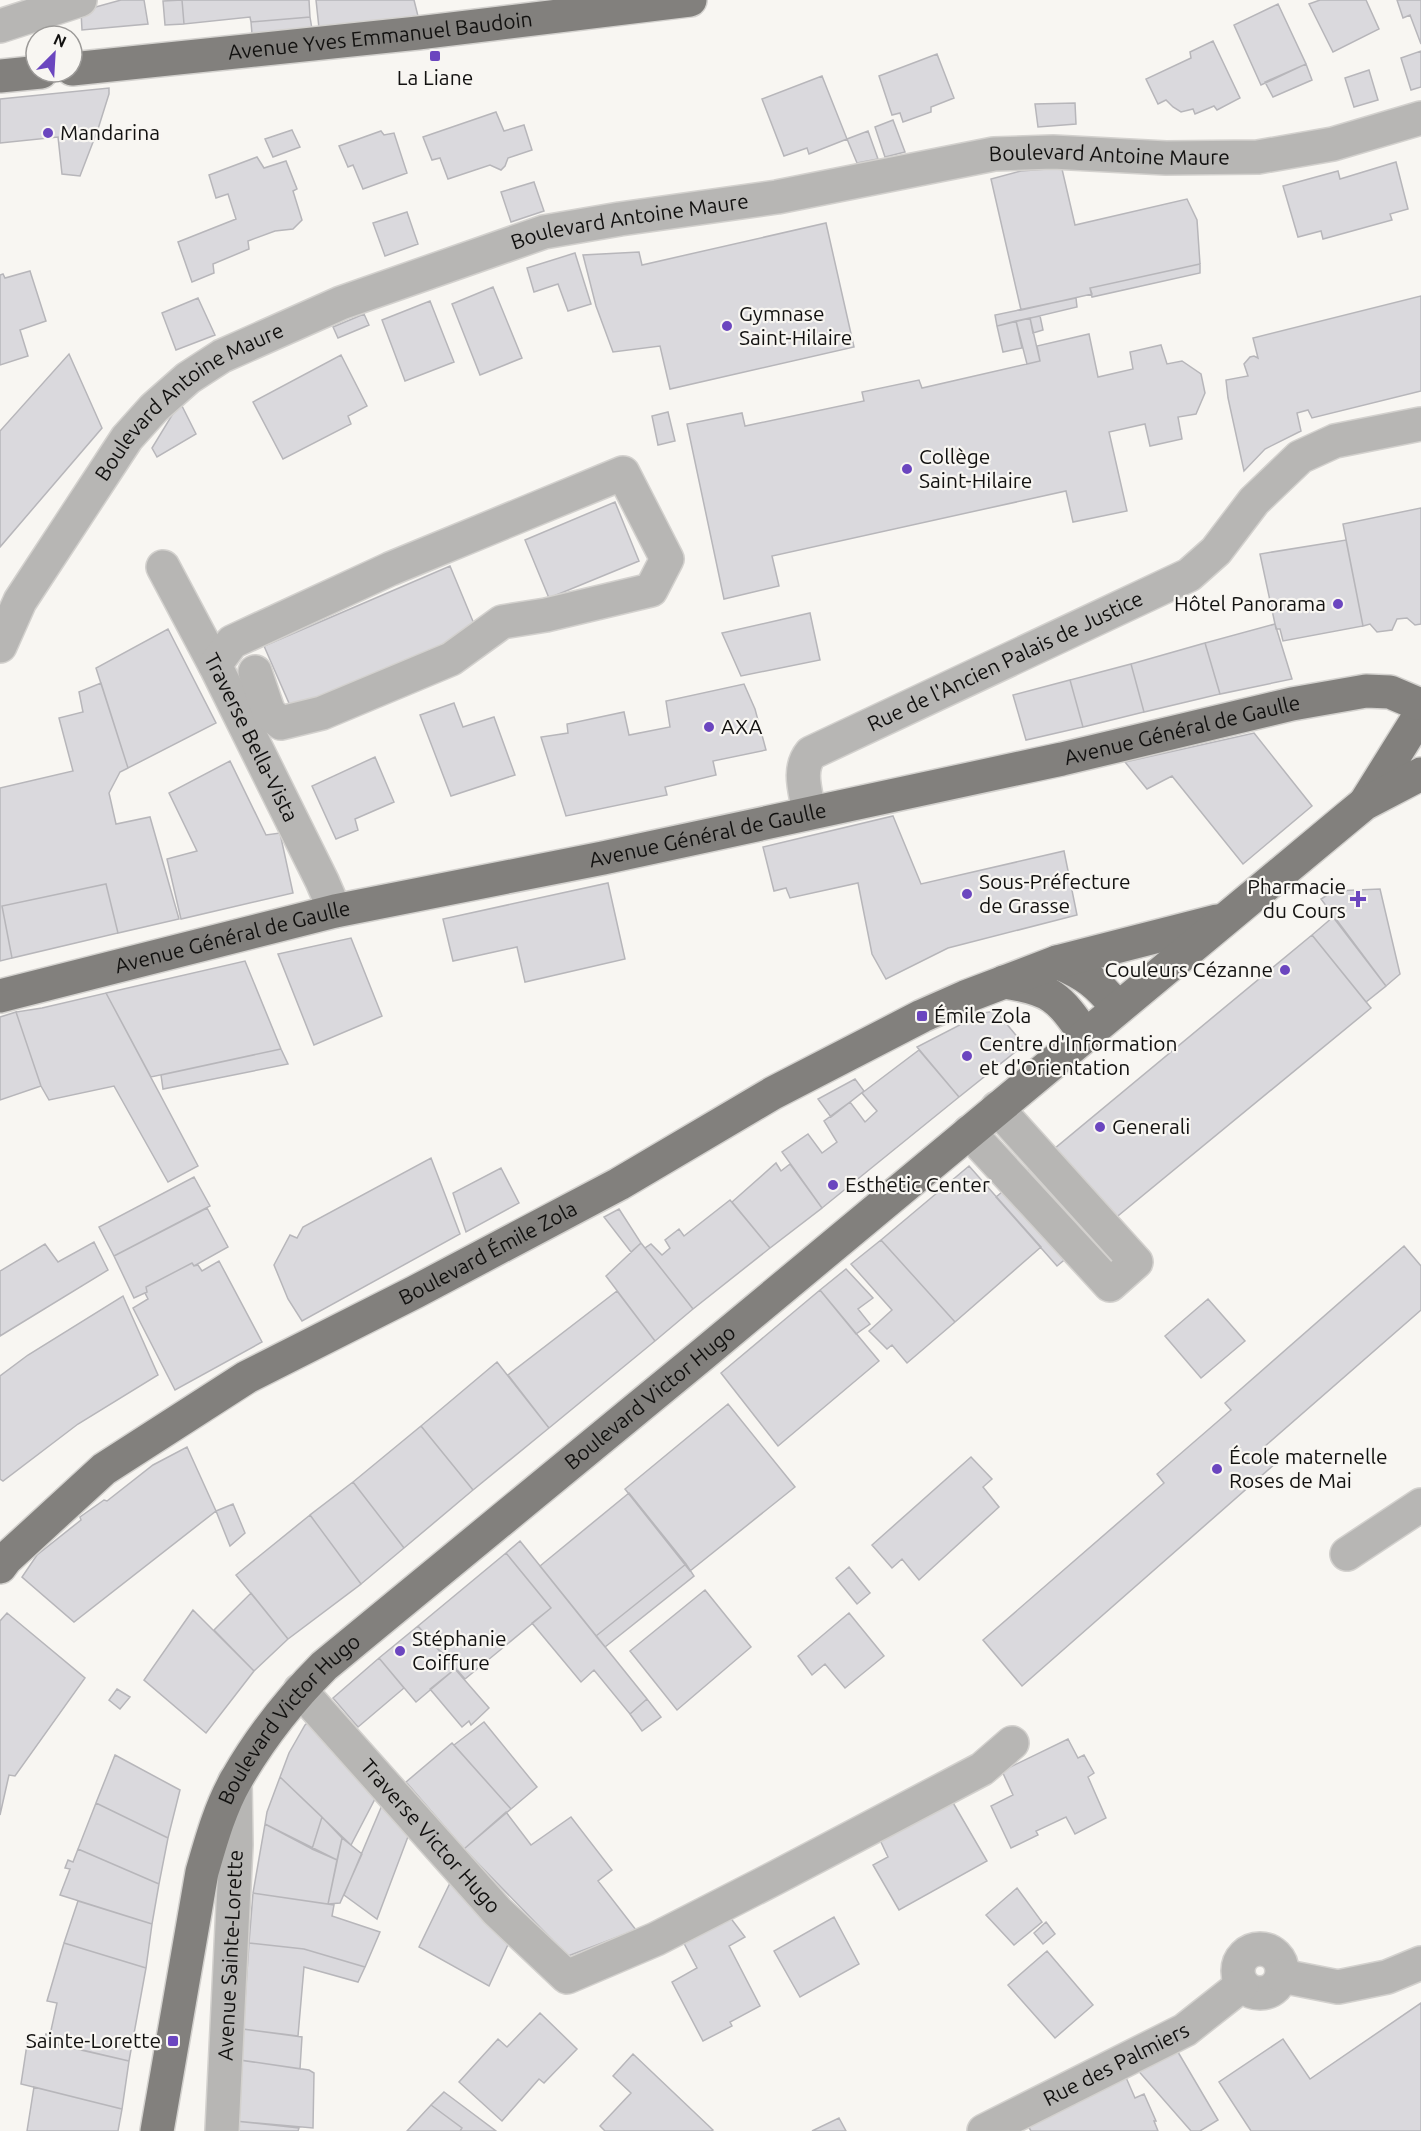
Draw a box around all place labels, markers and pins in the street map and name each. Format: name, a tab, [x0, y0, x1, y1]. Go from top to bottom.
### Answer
marker: La Liane	[428, 49, 442, 63]
place label: La Liane	[397, 65, 473, 89]
place label: Mandarina	[60, 120, 160, 144]
marker: Mandarina	[41, 126, 55, 140]
place label: Gymnase Saint-Hilaire	[739, 301, 852, 349]
marker: Gymnase Saint-Hilaire	[720, 319, 734, 333]
place label: Collège Saint-Hilaire	[919, 444, 1032, 492]
marker: Collège Saint-Hilaire	[900, 462, 914, 476]
place label: Hôtel Panorama	[1174, 591, 1326, 615]
marker: Hôtel Panorama	[1331, 597, 1345, 611]
place label: AXA	[721, 714, 763, 738]
marker: AXA	[702, 720, 716, 734]
place label: Sous-Préfecture de Grasse	[979, 869, 1131, 917]
place label: Pharmacie du Cours	[1247, 874, 1346, 922]
marker: Sous-Préfecture de Grasse	[960, 887, 974, 901]
marker: Pharmacie du Cours	[1351, 892, 1365, 906]
place label: Couleurs Cézanne	[1104, 957, 1273, 981]
marker: Couleurs Cézanne	[1278, 963, 1292, 977]
place label: Émile Zola	[934, 1003, 1031, 1027]
marker: Émile Zola	[915, 1009, 929, 1023]
place label: Centre d'Information et d'Orientation	[979, 1031, 1178, 1079]
marker: Centre d'Information et d'Orientation	[960, 1049, 974, 1063]
place label: Generali	[1112, 1114, 1190, 1138]
marker: Generali	[1093, 1120, 1107, 1134]
place label: Esthetic Center	[845, 1172, 990, 1196]
marker: Esthetic Center	[826, 1178, 840, 1192]
place label: École maternelle Roses de Mai	[1229, 1444, 1388, 1492]
marker: École maternelle Roses de Mai	[1210, 1462, 1224, 1476]
place label: Stéphanie Coiffure	[412, 1626, 507, 1674]
marker: Stéphanie Coiffure	[393, 1644, 407, 1658]
place label: Sainte-Lorette	[26, 2028, 161, 2052]
marker: Sainte-Lorette	[166, 2034, 180, 2048]

